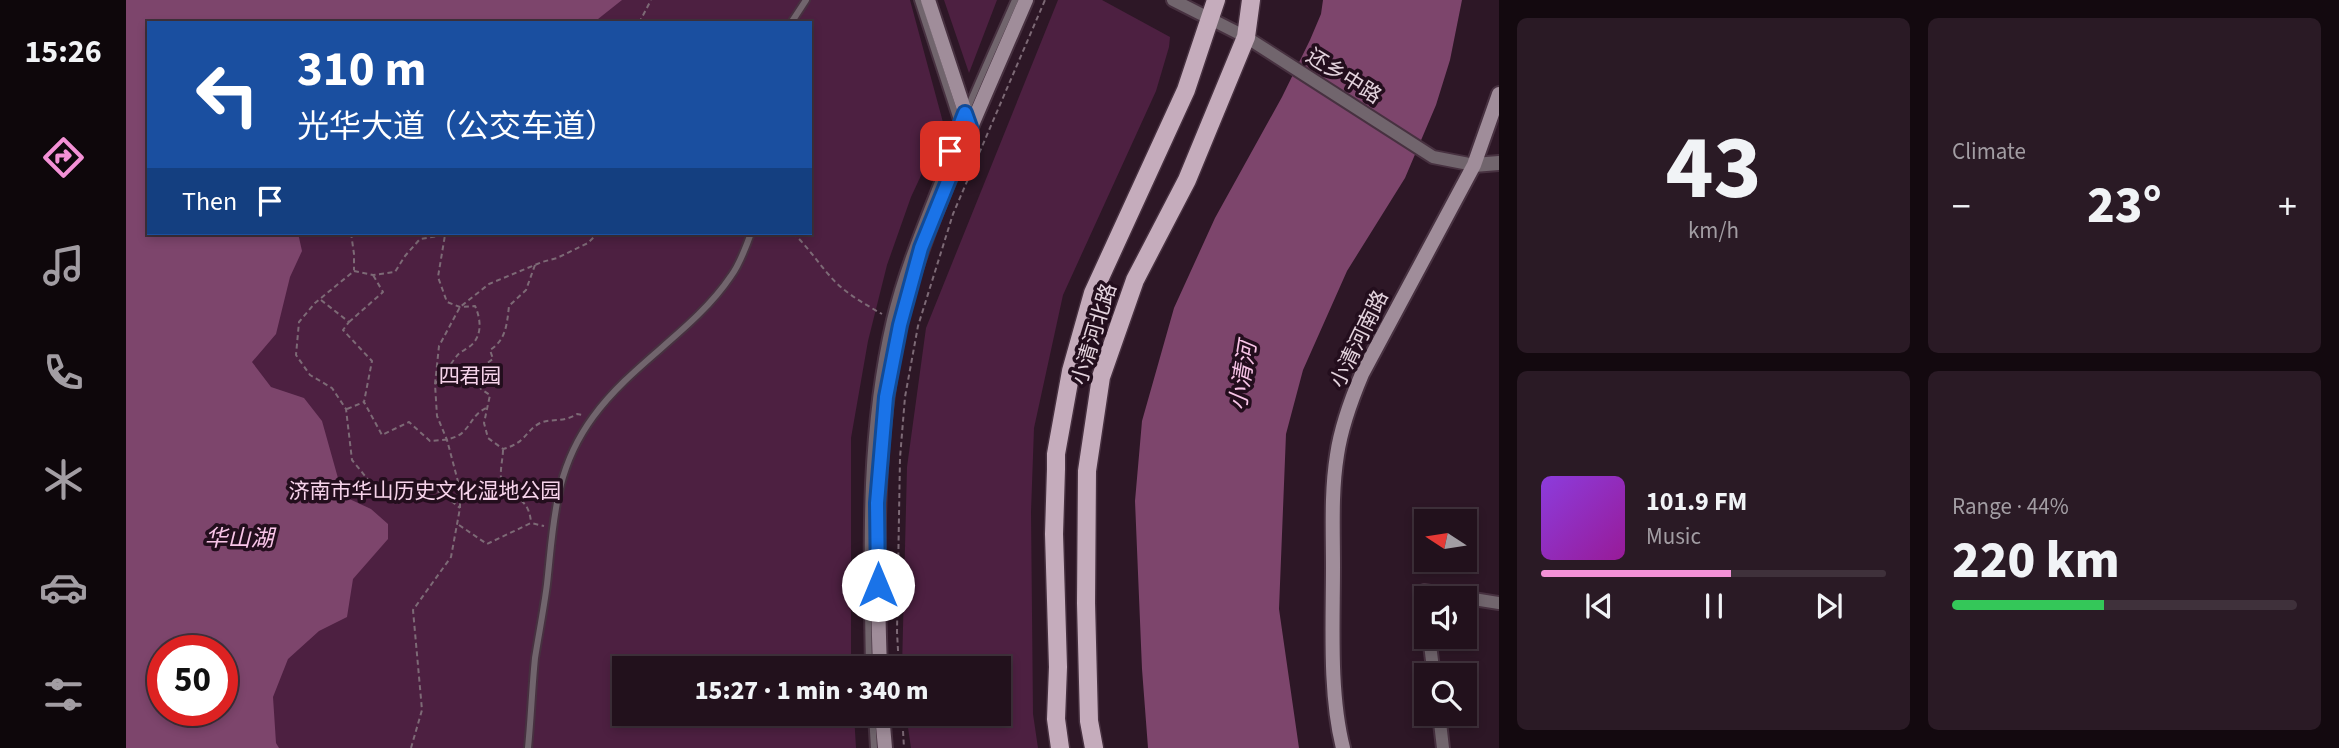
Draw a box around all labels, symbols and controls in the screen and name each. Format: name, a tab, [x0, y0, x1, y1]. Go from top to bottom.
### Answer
text: 15:26	[24, 29, 102, 75]
text: 310 m	[297, 35, 426, 105]
street label: 还乡中路	[1300, 41, 1388, 111]
icon: left	[182, 49, 273, 140]
text: 光华大道（公交车道）	[297, 104, 617, 150]
text: 43	[1665, 104, 1762, 233]
pin	[920, 121, 980, 181]
icon: arrive	[931, 132, 969, 170]
icon: directions	[39, 133, 88, 182]
text: Climate	[1952, 135, 2026, 168]
text: 23°	[2087, 169, 2162, 243]
text: −	[1952, 180, 1971, 234]
text: +	[2278, 180, 2297, 234]
icon: arrive	[251, 182, 289, 220]
text: Then	[182, 183, 237, 220]
text: km/h	[1688, 214, 1739, 247]
icon: music	[39, 241, 88, 290]
street label: 小清河北路	[1064, 279, 1124, 389]
street label: 小清河南路	[1323, 285, 1395, 393]
water label: 小清河	[1221, 335, 1265, 413]
icon: phone	[39, 348, 88, 397]
park label: 四君园	[439, 361, 502, 391]
icon: climate	[39, 455, 88, 504]
park label: 济南市华山历史文化湿地公园	[289, 476, 562, 506]
text: 101.9 FM	[1646, 483, 1747, 520]
text: Range · 44%	[1952, 490, 2069, 523]
north arrow	[1414, 509, 1477, 572]
map controls	[1414, 509, 1477, 726]
text: Music	[1646, 520, 1701, 553]
water label: 华山湖	[205, 522, 277, 555]
text: 220 km	[1952, 524, 2120, 598]
position arrow	[841, 548, 915, 622]
icon: car	[39, 563, 88, 612]
button: sound	[1414, 586, 1477, 649]
icon: previous	[1580, 587, 1618, 625]
icon: pause	[1695, 587, 1733, 625]
icon: next	[1810, 587, 1848, 625]
speed limit sign: 50	[147, 635, 238, 726]
button: search	[1414, 663, 1477, 726]
icon: filters	[39, 670, 88, 719]
text: 15:27 · 1 min · 340 m	[695, 672, 928, 709]

